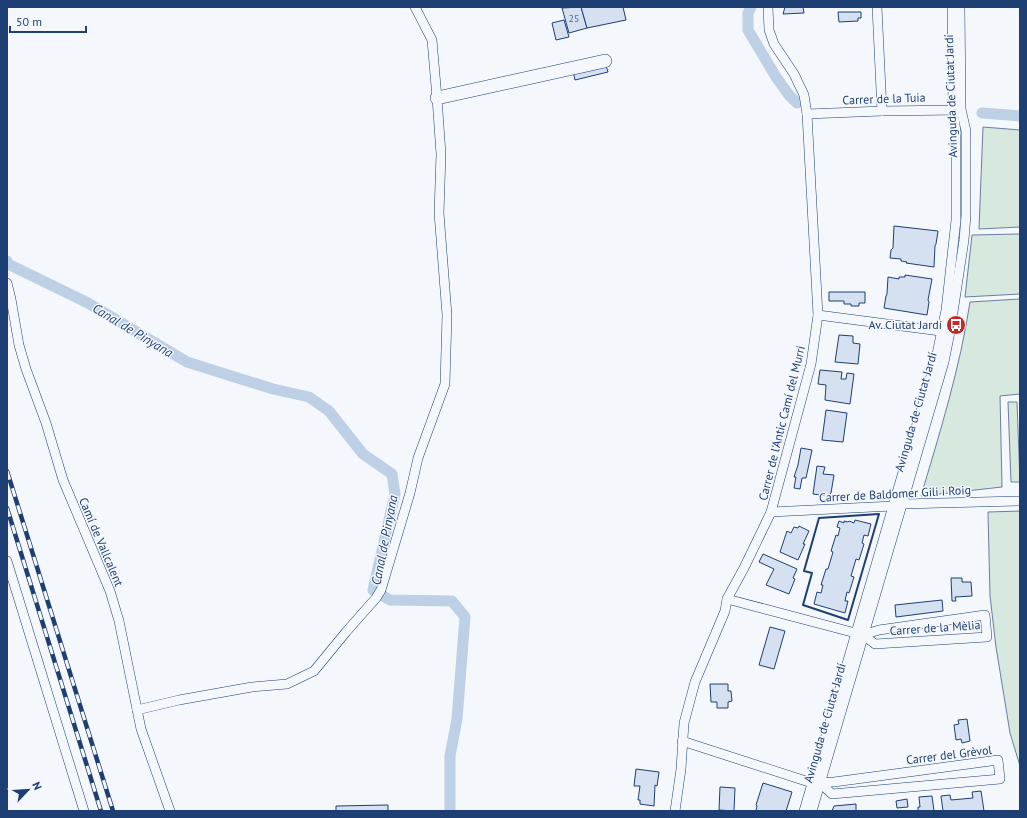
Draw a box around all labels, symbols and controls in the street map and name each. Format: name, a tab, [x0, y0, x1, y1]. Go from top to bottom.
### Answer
scale bar	[10, 8, 86, 34]
house number: 25	[569, 12, 579, 25]
text: 50 m	[16, 14, 42, 29]
street label: Avinguda de Ciutat Jardí	[941, 34, 960, 158]
street label: Carrer de la Tuia	[842, 90, 926, 107]
water label: Canal de Pinyana	[89, 300, 177, 362]
bus stop icon: Av. Ciutat Jardí	[945, 314, 967, 336]
place label: Av. Ciutat Jardí	[869, 317, 942, 332]
street label: Carrer de l'Antic Camí del Murri	[755, 344, 808, 502]
street label: Avinguda de Ciutat Jardí	[891, 350, 940, 473]
street label: Carrer de Baldomer Gili i Roig	[819, 482, 971, 505]
water label: Canal de Pinyana	[367, 493, 402, 586]
street label: Camí de Vallcalent	[76, 495, 127, 588]
street label: Carrer de la Mèlia	[889, 617, 981, 638]
street label: Avinguda de Ciutat Jardí	[800, 661, 849, 784]
street label: Carrer del Grèvol	[905, 742, 993, 767]
north arrow	[8, 770, 48, 810]
text: N	[29, 780, 45, 792]

